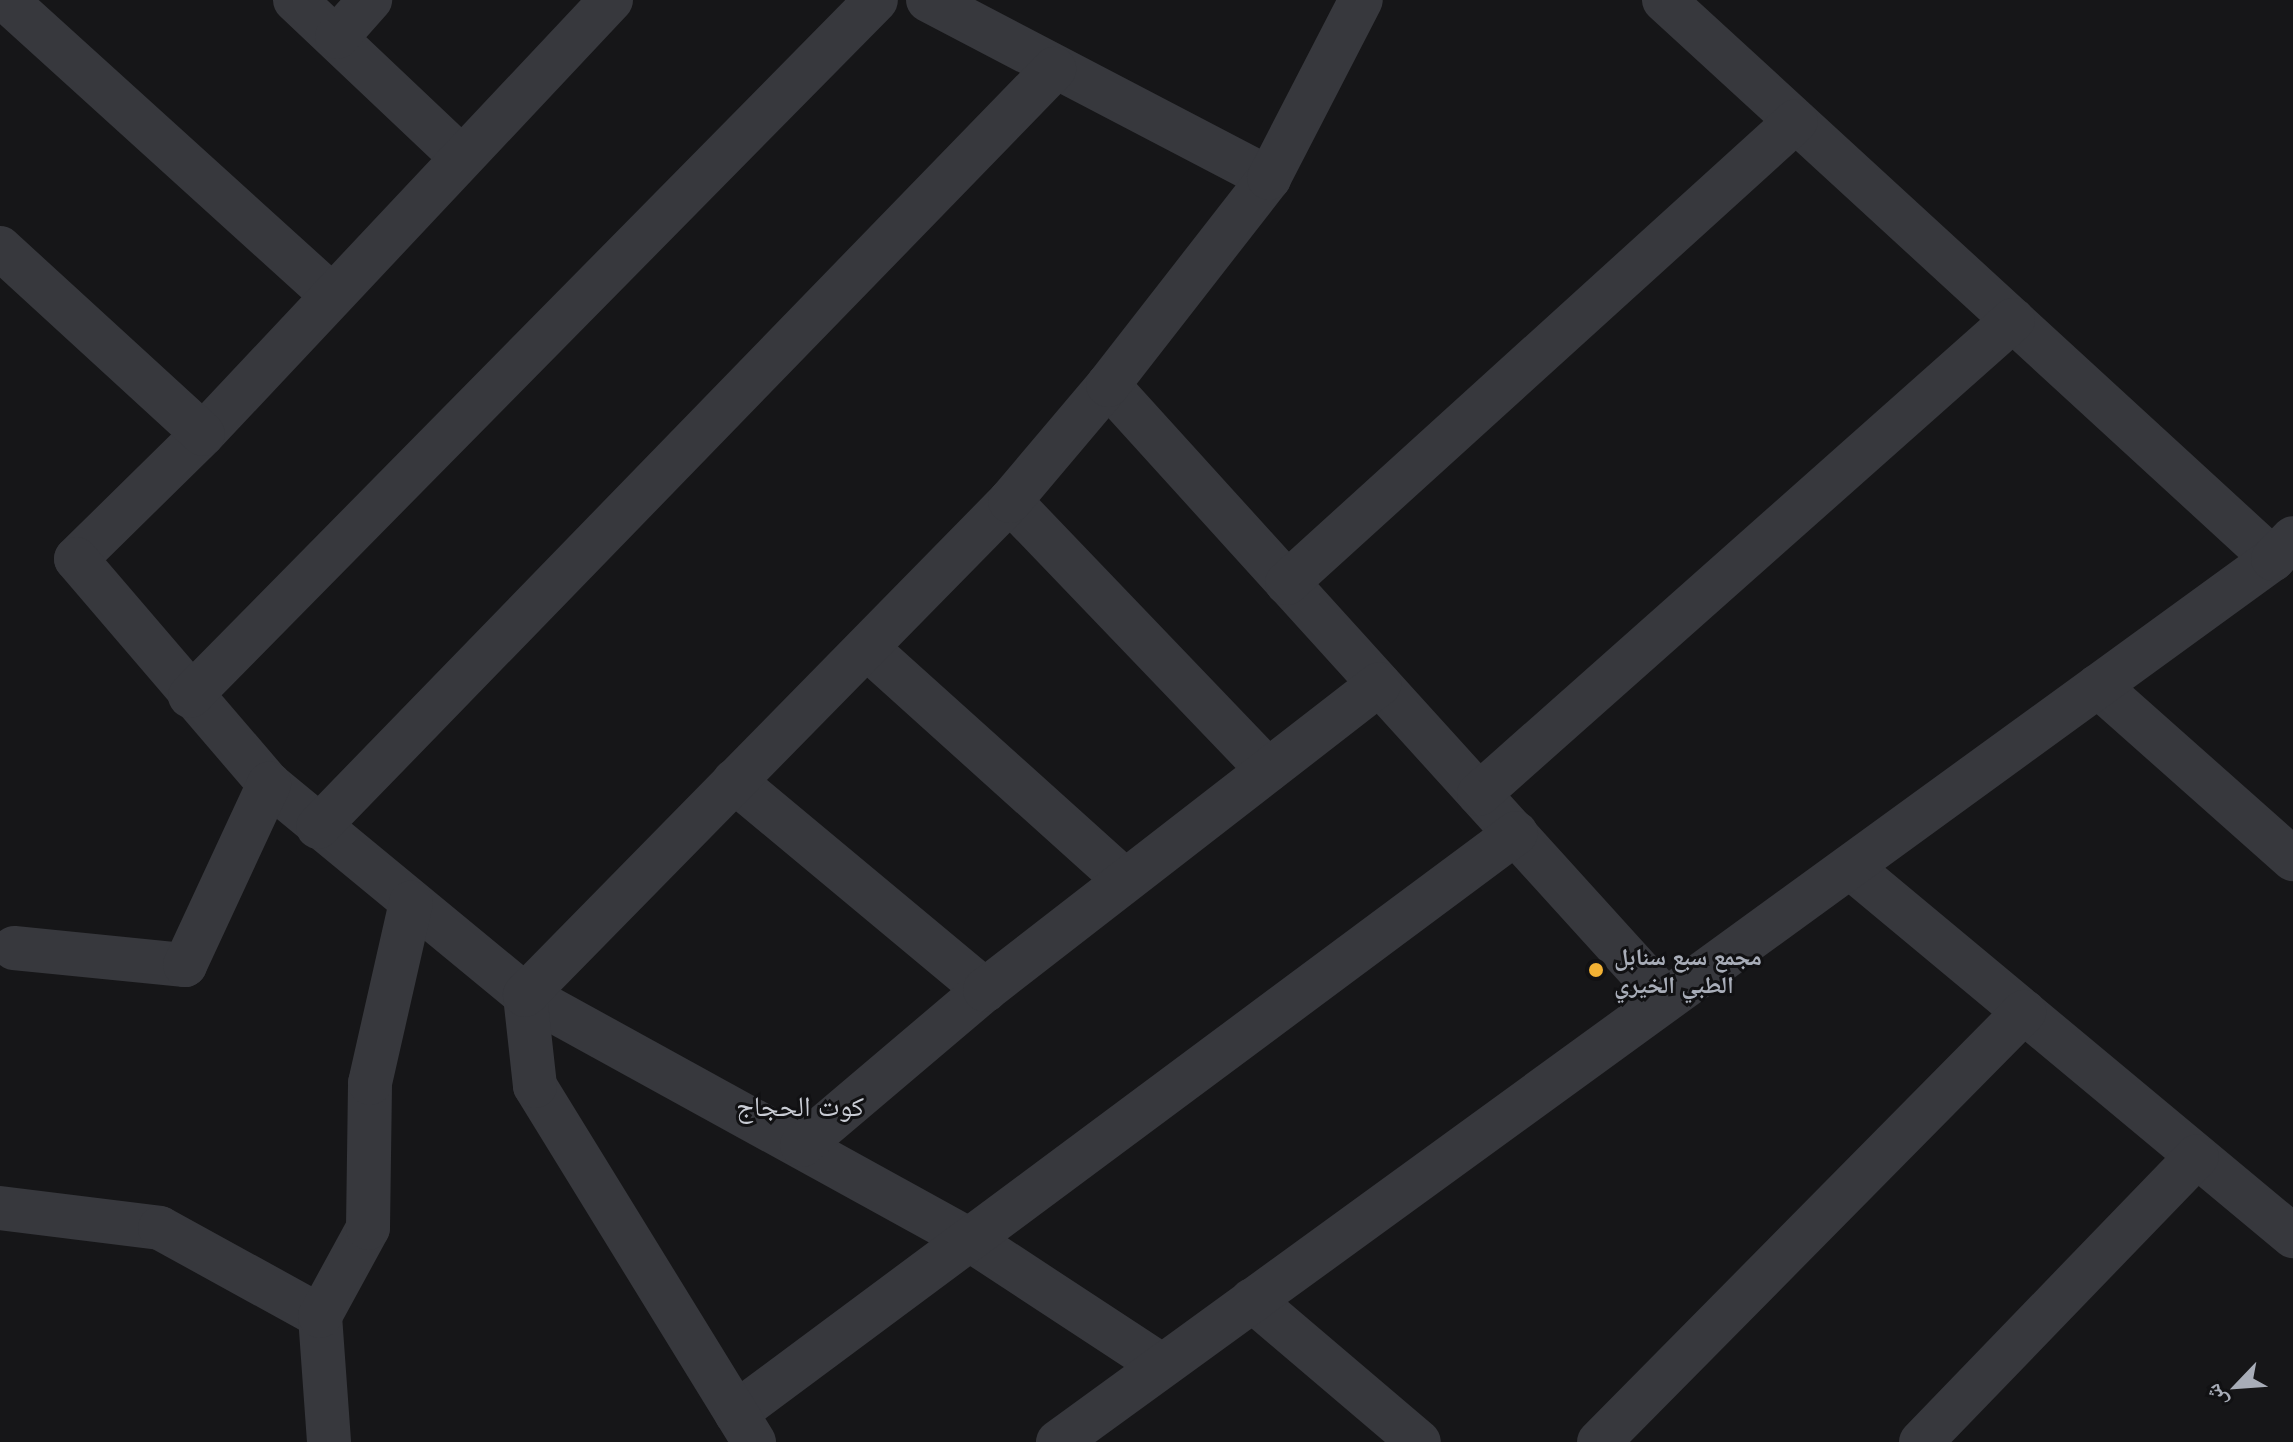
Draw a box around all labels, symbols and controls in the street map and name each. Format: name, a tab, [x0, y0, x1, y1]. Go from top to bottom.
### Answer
place label: مجمع سبع سنابل الطبي الخيري	[1614, 942, 1762, 998]
marker: مجمع سبع سنابل الطبي الخيري	[1585, 959, 1607, 981]
district label: كوت الحجاج	[736, 1089, 864, 1123]
north arrow	[2197, 1346, 2277, 1426]
text: ش	[2198, 1380, 2232, 1413]

